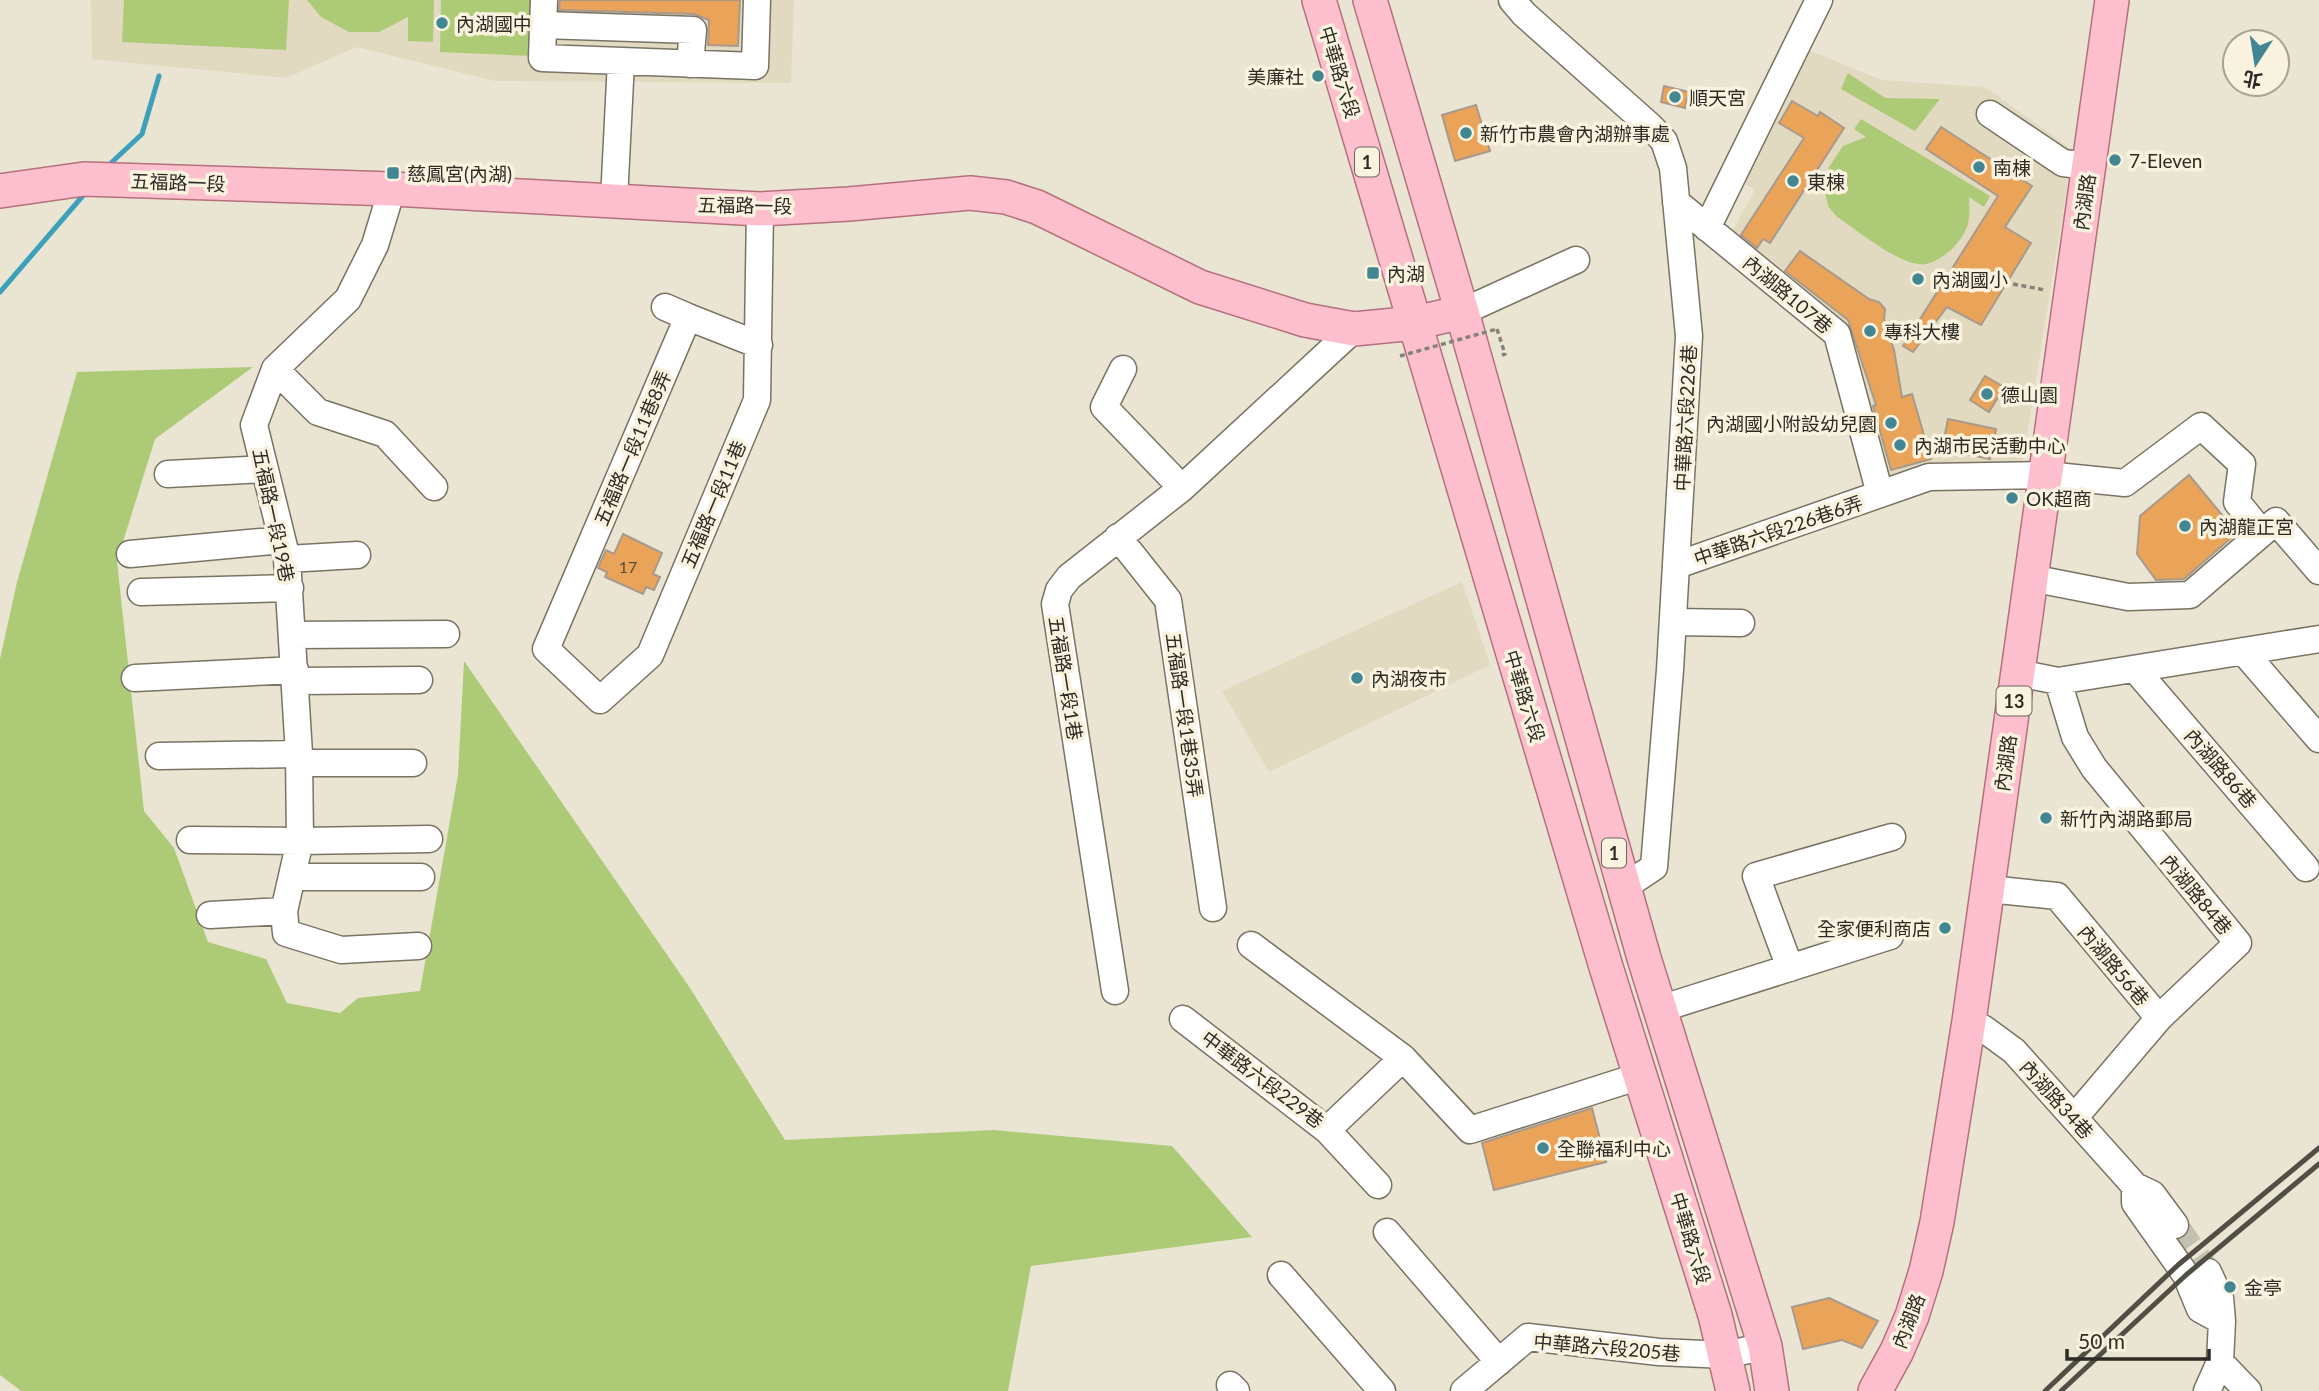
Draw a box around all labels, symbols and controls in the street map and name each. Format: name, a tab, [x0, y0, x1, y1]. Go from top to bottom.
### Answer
place label: 內湖國中	[456, 12, 532, 35]
marker: 內湖國中	[434, 15, 450, 31]
street label: 中華路六段	[1315, 23, 1365, 121]
north arrow	[2221, 28, 2291, 98]
place label: 美廉社	[1247, 65, 1304, 88]
text: 北	[2241, 67, 2264, 93]
marker: 美廉社	[1310, 68, 1326, 84]
place label: 順天宮	[1689, 86, 1746, 109]
marker: 順天宮	[1667, 89, 1683, 105]
place label: 新竹市農會內湖辦事處	[1480, 122, 1670, 145]
marker: 新竹市農會內湖辦事處	[1458, 125, 1474, 141]
road number: 1	[1355, 148, 1379, 176]
place label: 7-Eleven	[2129, 149, 2202, 172]
marker: 7-Eleven	[2107, 152, 2123, 168]
place label: 南棟	[1993, 156, 2031, 179]
marker: 南棟	[1971, 159, 1987, 175]
place label: 慈鳳宮(內湖)	[407, 162, 512, 185]
marker: 慈鳳宮(內湖)	[385, 165, 401, 181]
street label: 五福路一段	[130, 169, 226, 195]
place label: 東棟	[1807, 170, 1845, 193]
street label: 內湖路	[2069, 172, 2099, 232]
marker: 東棟	[1785, 173, 1801, 189]
street label: 五福路一段	[697, 193, 793, 217]
street label: 內湖路107巷	[1739, 250, 1837, 338]
place label: 內湖	[1387, 262, 1425, 285]
marker: 內湖	[1365, 265, 1381, 281]
place label: 內湖國小	[1932, 268, 2008, 291]
marker: 內湖國小	[1910, 271, 1926, 287]
place label: 專科大樓	[1884, 320, 1960, 343]
marker: 專科大樓	[1862, 323, 1878, 339]
street label: 中華路六段226巷	[1670, 344, 1700, 492]
street label: 五福路一段11巷8弄	[589, 367, 675, 529]
place label: 德山園	[2001, 383, 2058, 406]
marker: 德山園	[1979, 386, 1995, 402]
place label: 內湖國小附設幼兒園	[1706, 412, 1877, 435]
marker: 內湖國小附設幼兒園	[1883, 415, 1899, 431]
place label: 內湖市民活動中心	[1914, 434, 2066, 457]
street label: 五福路一段11巷	[676, 437, 750, 571]
marker: 內湖市民活動中心	[1892, 437, 1908, 453]
street label: 五福路一段19巷	[249, 446, 299, 584]
place label: OK超商	[2026, 487, 2092, 510]
street label: 中華路六段226巷6弄	[1691, 490, 1865, 570]
marker: OK超商	[2004, 490, 2020, 506]
place label: 內湖龍正宮	[2199, 515, 2294, 538]
marker: 內湖龍正宮	[2177, 518, 2193, 534]
house number: 17	[619, 557, 637, 576]
street label: 五福路一段1巷	[1045, 614, 1087, 742]
street label: 五福路一段1巷35弄	[1162, 631, 1208, 799]
street label: 中華路六段	[1500, 647, 1550, 745]
place label: 內湖夜市	[1371, 667, 1447, 690]
marker: 內湖夜市	[1349, 670, 1365, 686]
road number: 13	[1996, 686, 2032, 716]
street label: 內湖路86巷	[2180, 723, 2262, 813]
street label: 內湖路	[1990, 733, 2020, 793]
place label: 新竹內湖路郵局	[2060, 807, 2193, 830]
marker: 新竹內湖路郵局	[2038, 810, 2054, 826]
road number: 1	[1602, 838, 1626, 868]
street label: 內湖路84巷	[2157, 849, 2237, 939]
place label: 全家便利商店	[1817, 917, 1931, 940]
marker: 全家便利商店	[1937, 920, 1953, 936]
street label: 內湖路56巷	[2074, 920, 2154, 1010]
street label: 中華路六段229巷	[1197, 1026, 1329, 1132]
street label: 內湖路34巷	[2016, 1055, 2098, 1143]
place label: 全聯福利中心	[1557, 1137, 1671, 1160]
marker: 全聯福利中心	[1535, 1140, 1551, 1156]
street label: 中華路六段	[1666, 1189, 1716, 1287]
place label: 金亭	[2244, 1276, 2282, 1299]
marker: 金亭	[2222, 1279, 2238, 1295]
street label: 內湖路	[1887, 1290, 1929, 1352]
scale bar	[2067, 1318, 2209, 1362]
text: 50 m	[2078, 1328, 2125, 1353]
street label: 中華路六段205巷	[1533, 1329, 1681, 1365]

